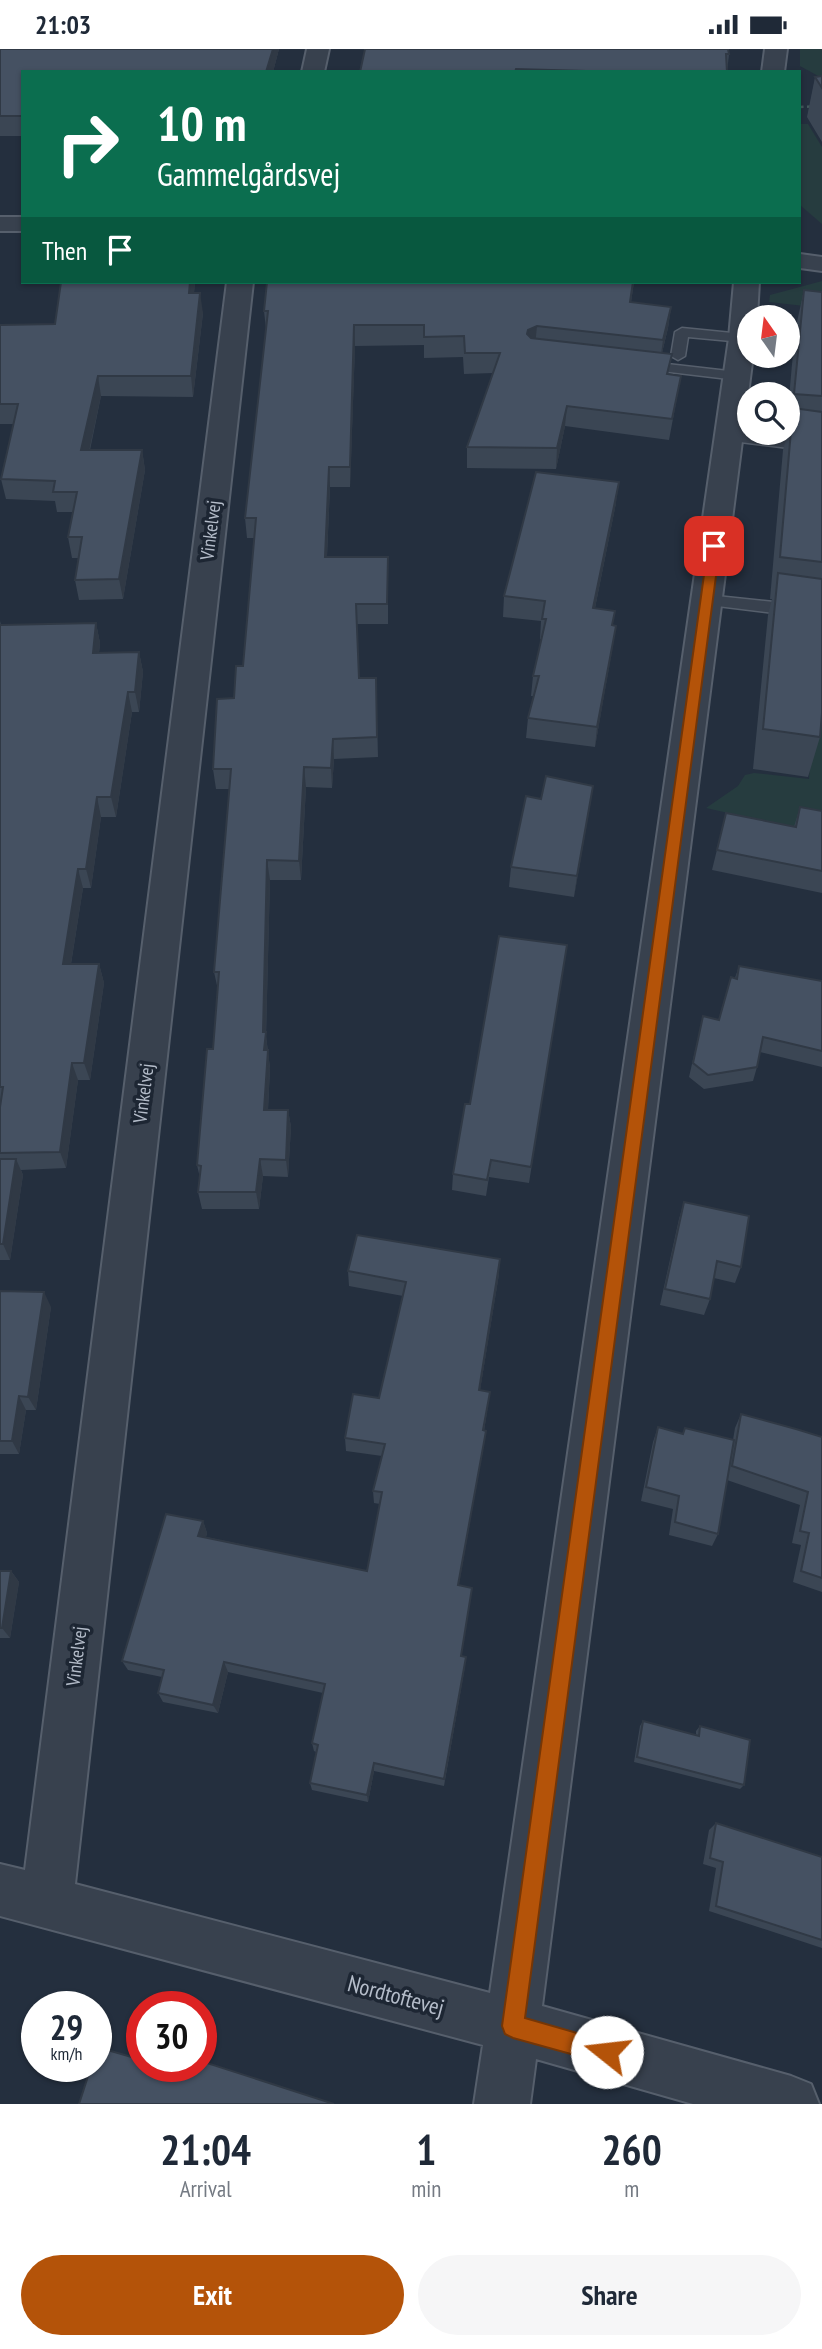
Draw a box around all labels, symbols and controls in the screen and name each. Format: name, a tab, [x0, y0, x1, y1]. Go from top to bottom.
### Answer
text: 21:03	[35, 8, 91, 41]
text: 10 m	[157, 91, 246, 155]
icon: right	[42, 98, 133, 189]
text: Gammelgårdsvej	[157, 153, 340, 195]
icon: arrive	[101, 231, 139, 269]
text: Then	[42, 234, 87, 267]
north arrow	[737, 305, 800, 367]
map controls	[737, 305, 800, 445]
button: search	[737, 382, 800, 445]
street label: Vinkelvej	[194, 499, 226, 562]
pin	[684, 516, 744, 576]
icon: arrive	[695, 527, 733, 565]
street label: Vinkelvej	[127, 1062, 159, 1125]
street label: Vinkelvej	[60, 1625, 92, 1688]
street label: Nordtoftevej	[345, 1968, 447, 2022]
speed limit sign: 30	[126, 1991, 217, 2082]
text: 29	[50, 2004, 83, 2050]
position arrow	[570, 2015, 644, 2089]
text: km/h	[51, 2042, 82, 2065]
text: 21:04	[160, 2122, 251, 2177]
text: 1	[416, 2122, 436, 2177]
text: 260	[602, 2122, 662, 2177]
text: Arrival	[180, 2174, 232, 2203]
text: min	[411, 2174, 441, 2203]
text: m	[624, 2174, 639, 2203]
button: Exit	[21, 2255, 404, 2335]
button: Share	[418, 2255, 801, 2335]

